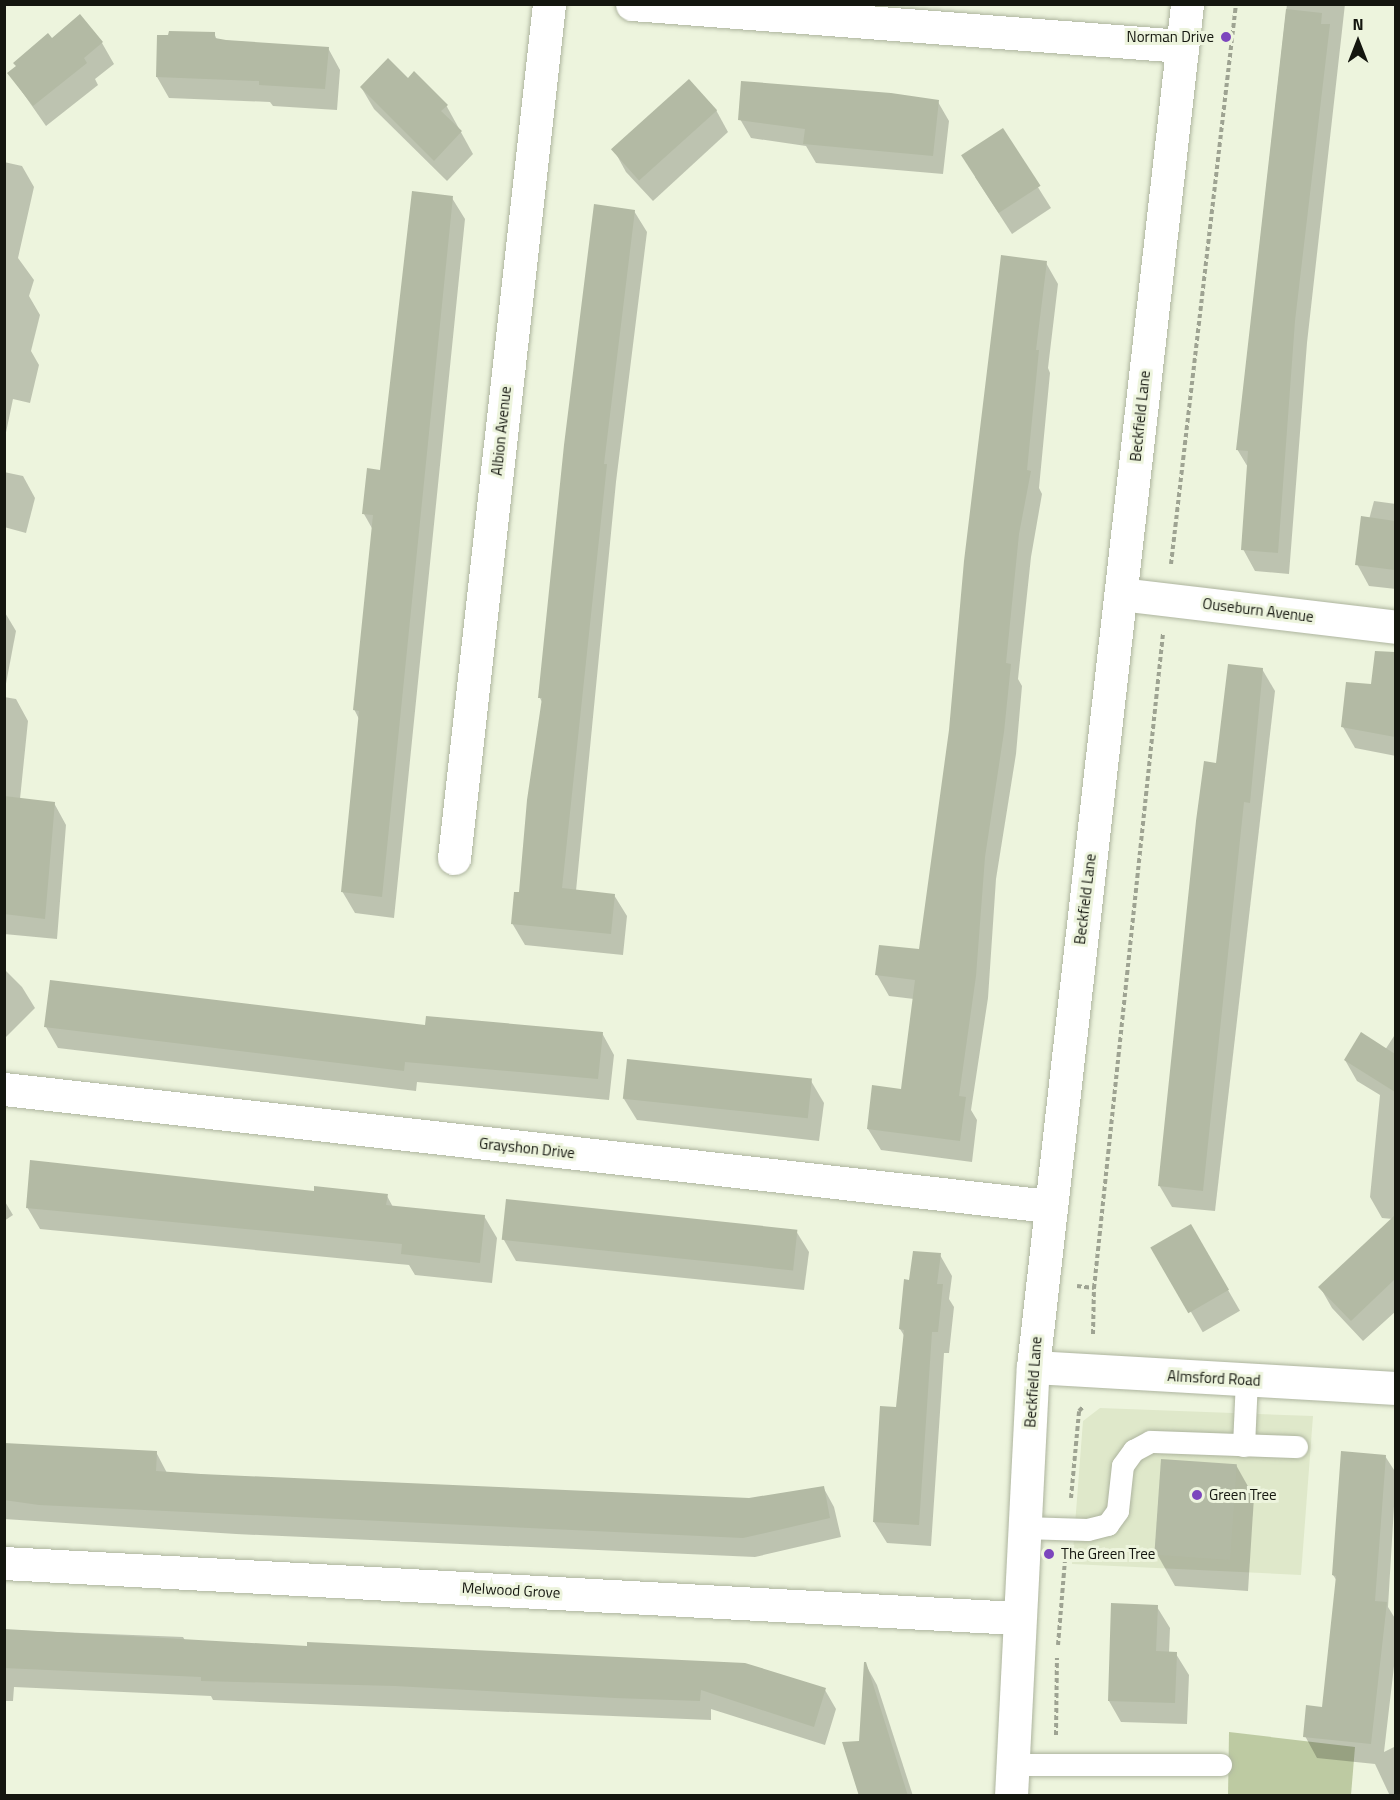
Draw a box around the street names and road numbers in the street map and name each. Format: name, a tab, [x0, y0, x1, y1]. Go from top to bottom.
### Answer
street label: Beckfield Lane	[1126, 370, 1154, 462]
street label: Albion Avenue	[487, 385, 515, 477]
street label: Ouseburn Avenue	[1201, 594, 1315, 626]
street label: Beckfield Lane	[1070, 853, 1100, 945]
street label: Grayshon Drive	[478, 1134, 576, 1162]
street label: Beckfield Lane	[1021, 1336, 1045, 1428]
street label: Almsford Road	[1167, 1367, 1261, 1389]
street label: Melwood Grove	[461, 1578, 561, 1602]

